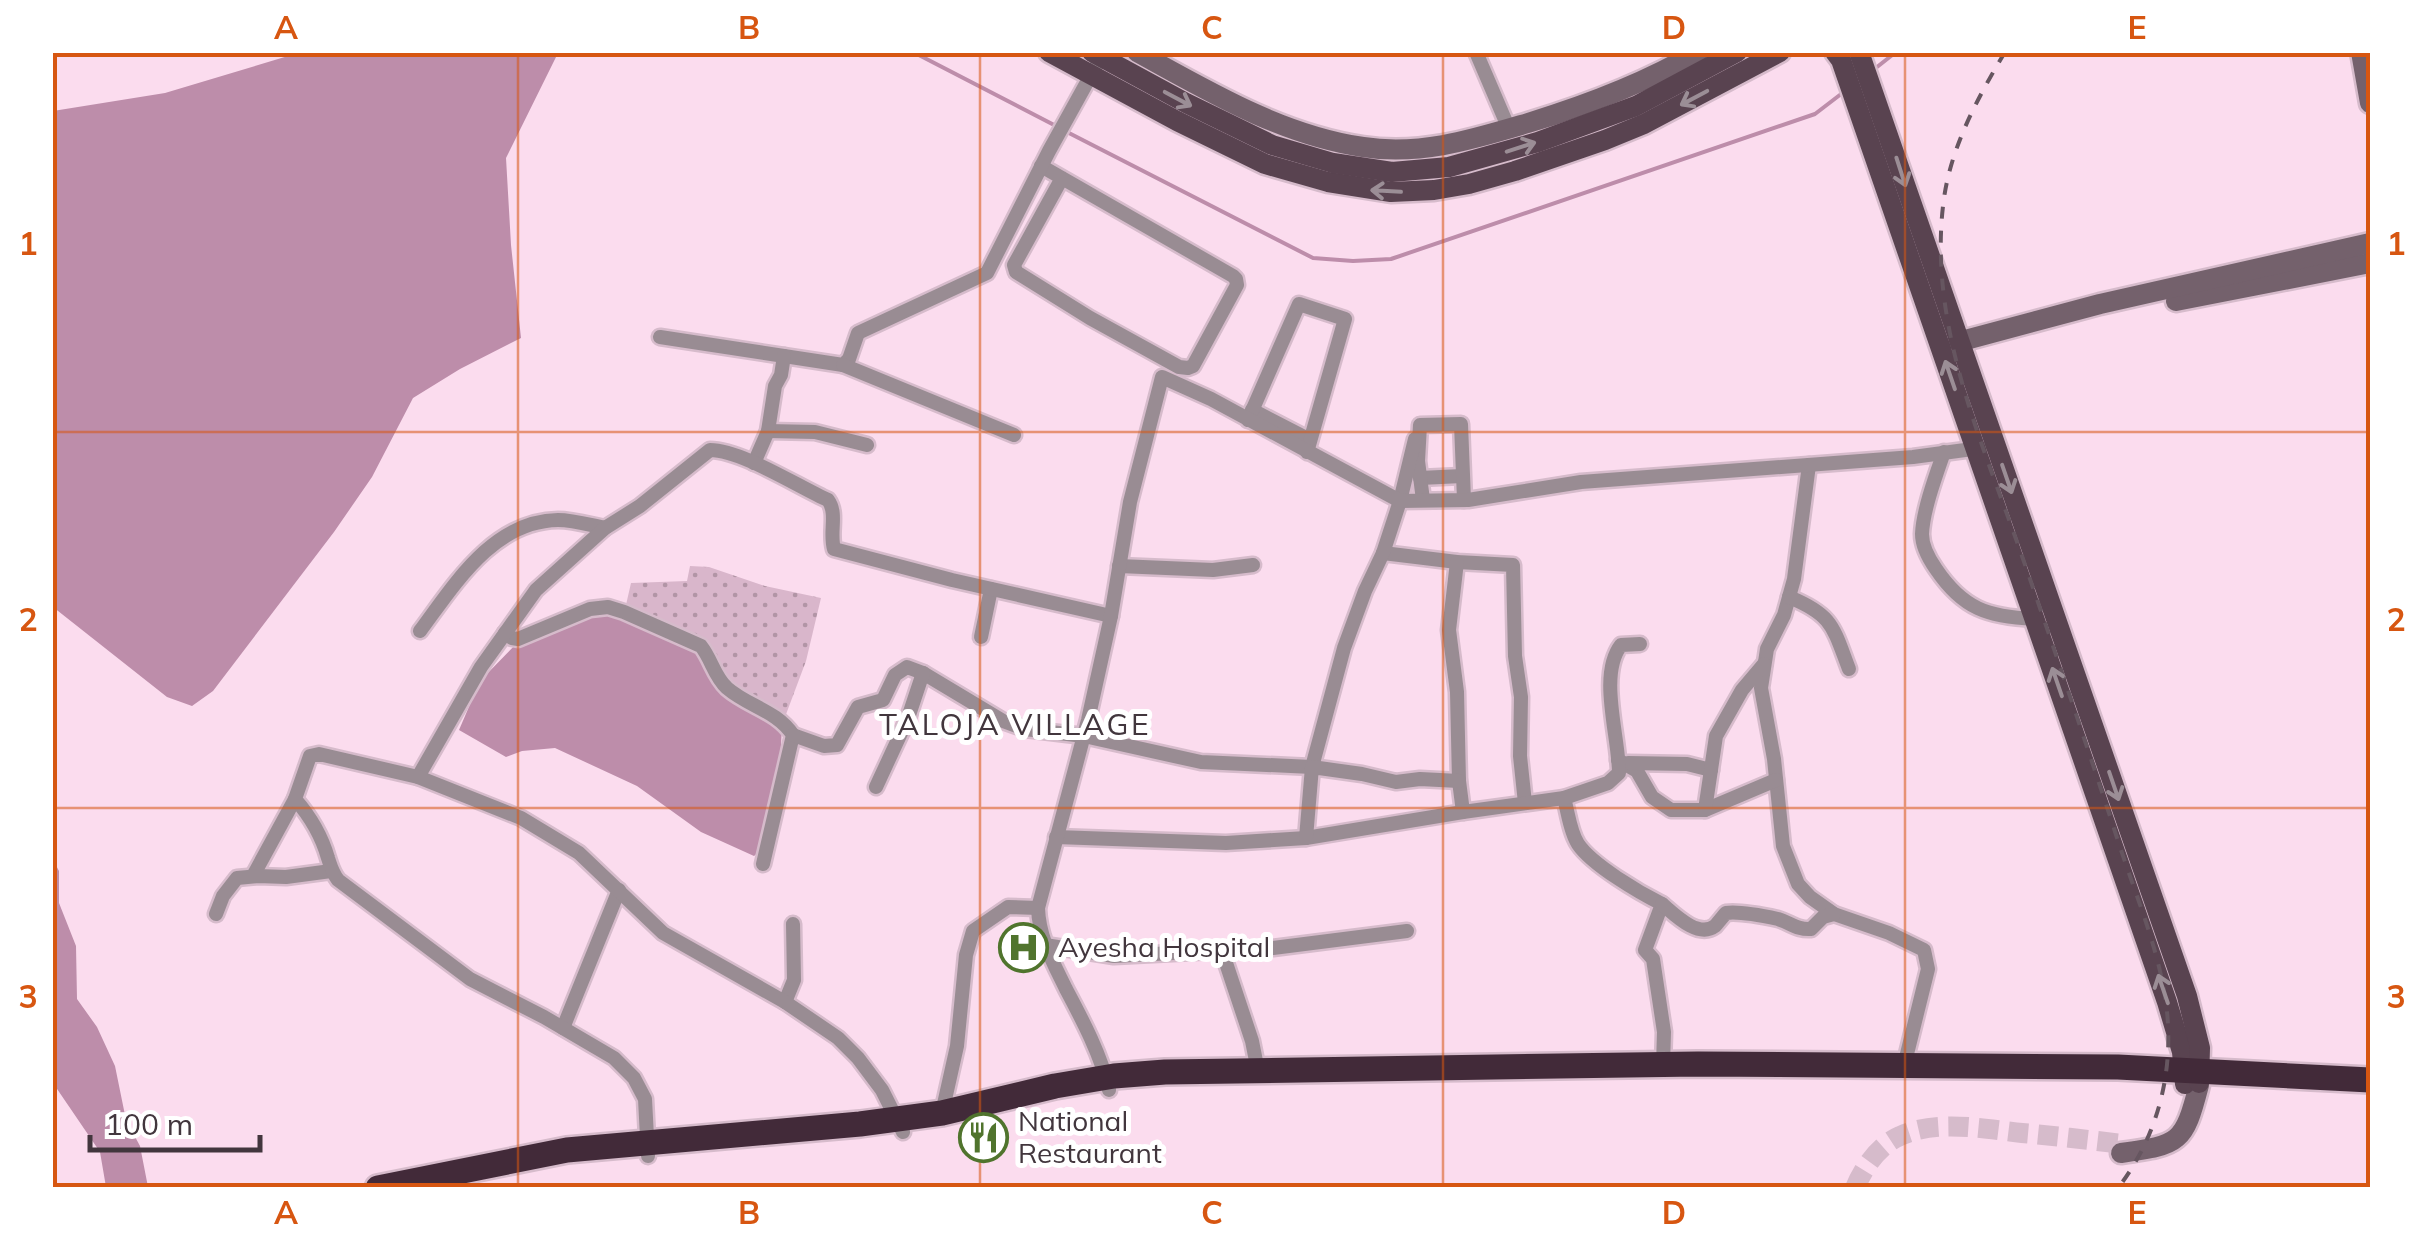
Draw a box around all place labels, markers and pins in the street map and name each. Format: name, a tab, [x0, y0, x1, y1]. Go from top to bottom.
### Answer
hospital icon: Ayesha Hospital	[997, 921, 1049, 973]
place label: Ayesha Hospital	[1058, 929, 1270, 964]
place label: National Restaurant	[1018, 1103, 1162, 1170]
restaurant icon: National Restaurant	[957, 1111, 1009, 1163]

